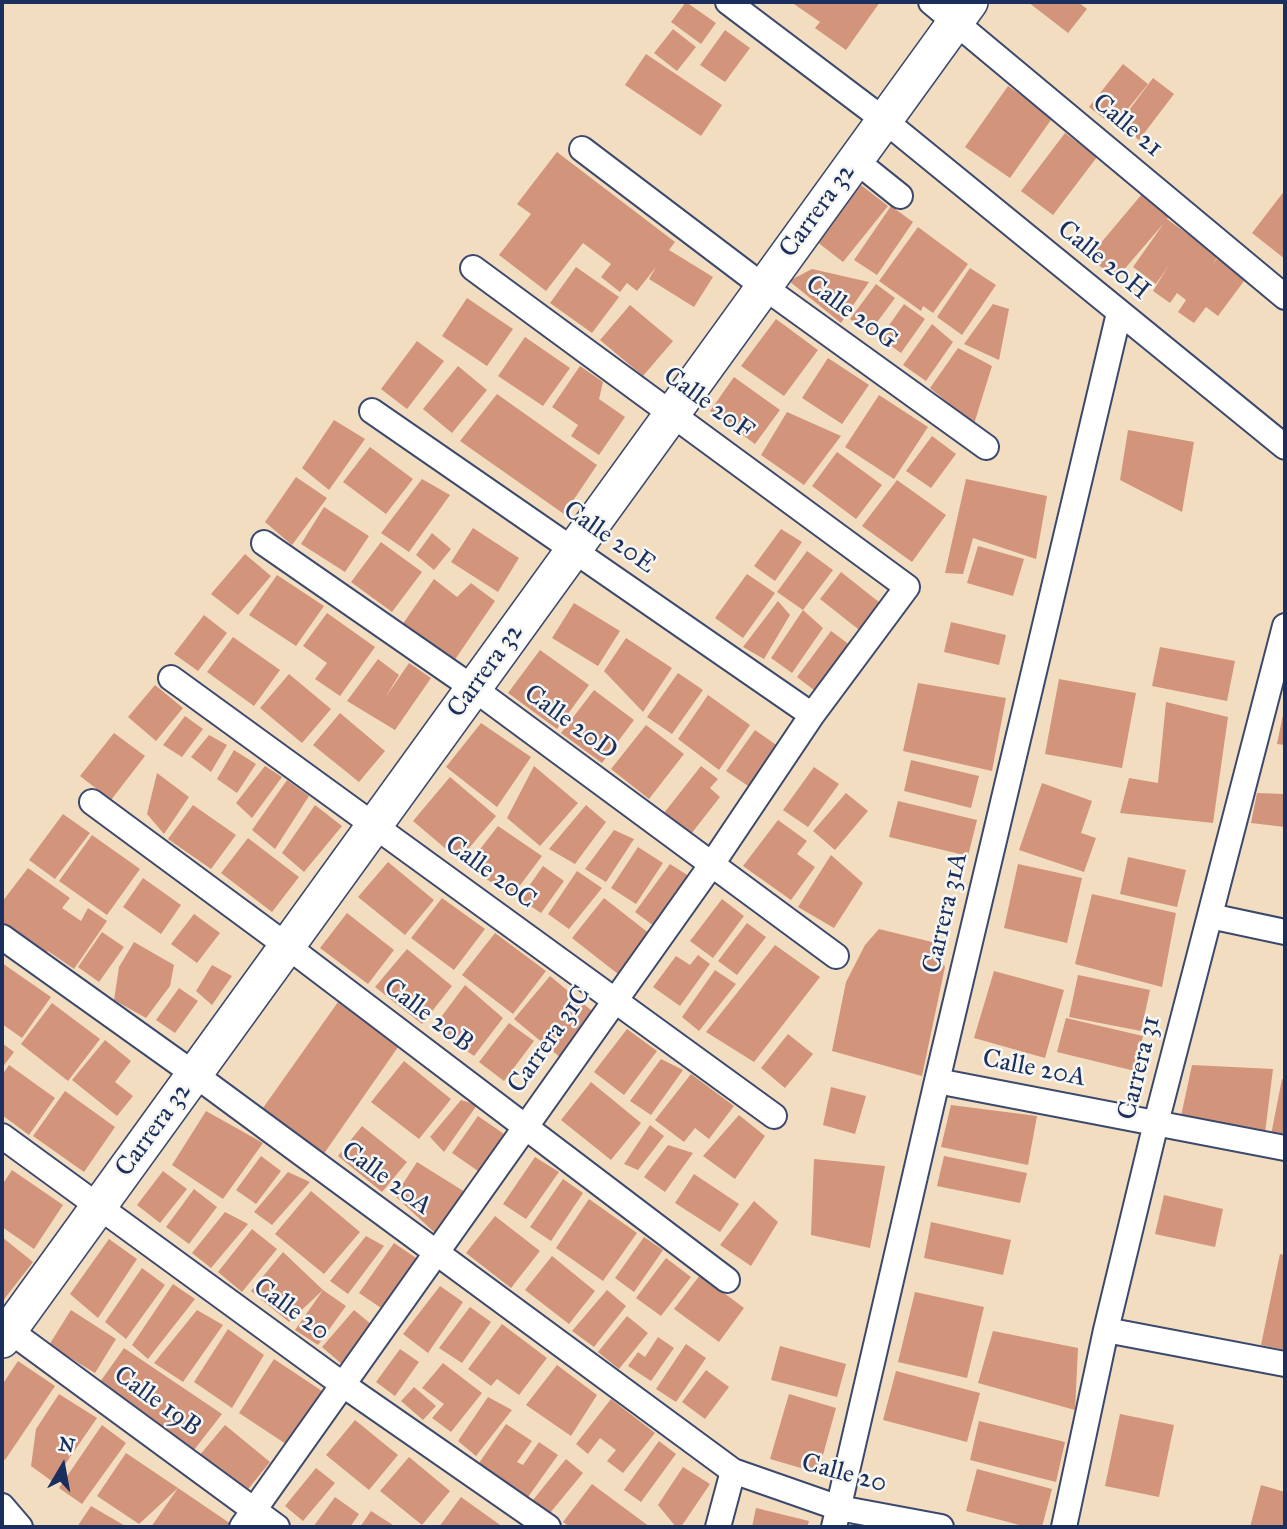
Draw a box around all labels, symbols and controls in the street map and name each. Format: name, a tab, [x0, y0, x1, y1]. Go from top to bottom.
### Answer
street label: Calle 21	[1085, 88, 1169, 164]
street label: Carrera 32	[774, 158, 862, 264]
street label: Calle 20H	[1051, 214, 1155, 308]
street label: Calle 20G	[799, 269, 903, 357]
street label: Calle 20F	[657, 361, 759, 447]
street label: Calle 20E	[557, 495, 661, 581]
street label: Carrera 32	[442, 618, 530, 724]
street label: Calle 20D	[517, 679, 623, 767]
street label: Calle 20C	[438, 830, 542, 916]
street label: Carrera 31A	[917, 849, 975, 977]
street label: Calle 20B	[377, 972, 479, 1060]
street label: Carrera 31C	[502, 980, 598, 1100]
street label: Carrera 31	[1112, 1013, 1168, 1123]
street label: Calle 20A	[980, 1044, 1088, 1094]
street label: Carrera 32	[110, 1077, 198, 1183]
street label: Calle 20A	[335, 1136, 437, 1222]
street label: Calle 20	[247, 1272, 335, 1348]
street label: Calle 19B	[107, 1360, 207, 1444]
north arrow	[28, 1431, 98, 1501]
text: N	[57, 1432, 77, 1458]
street label: Calle 20	[798, 1448, 890, 1500]

